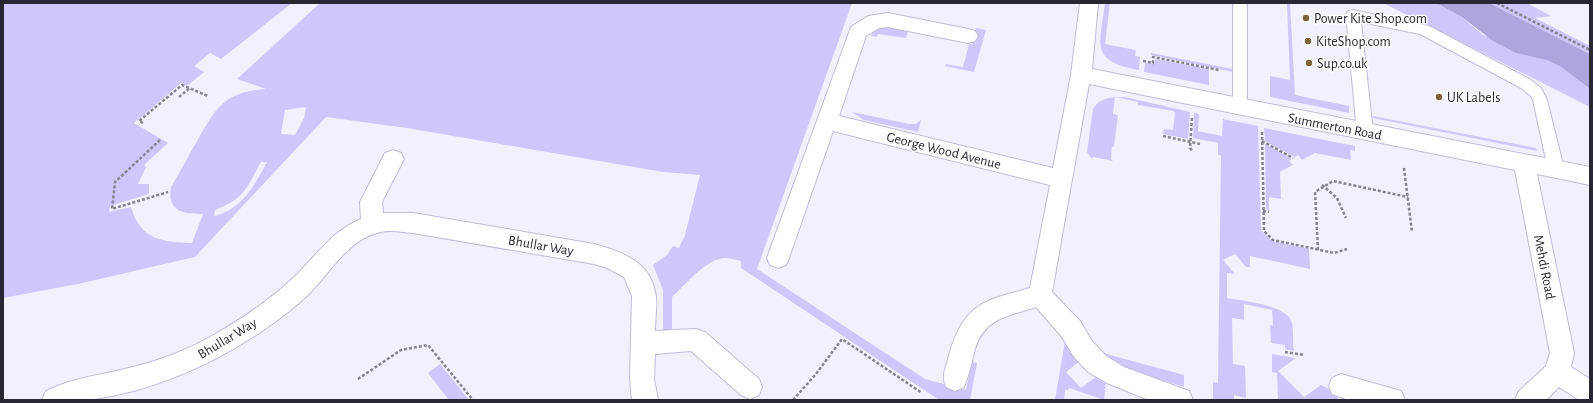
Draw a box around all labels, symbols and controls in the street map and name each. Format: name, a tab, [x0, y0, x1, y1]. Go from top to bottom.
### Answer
place label: Power Kite Shop.com	[1314, 12, 1427, 26]
marker: Power Kite Shop.com	[1301, 13, 1311, 23]
place label: KiteShop.com	[1316, 35, 1391, 49]
marker: KiteShop.com	[1303, 36, 1313, 46]
place label: Sup.co.uk	[1317, 57, 1368, 71]
marker: Sup.co.uk	[1304, 58, 1314, 68]
place label: UK Labels	[1447, 91, 1500, 105]
marker: UK Labels	[1434, 92, 1444, 102]
street label: Summerton Road	[1287, 111, 1383, 143]
street label: George Wood Avenue	[885, 130, 1002, 172]
street label: Bhullar Way	[507, 233, 575, 259]
street label: Mehdi Road	[1531, 234, 1557, 301]
street label: Bhullar Way	[196, 316, 259, 362]

